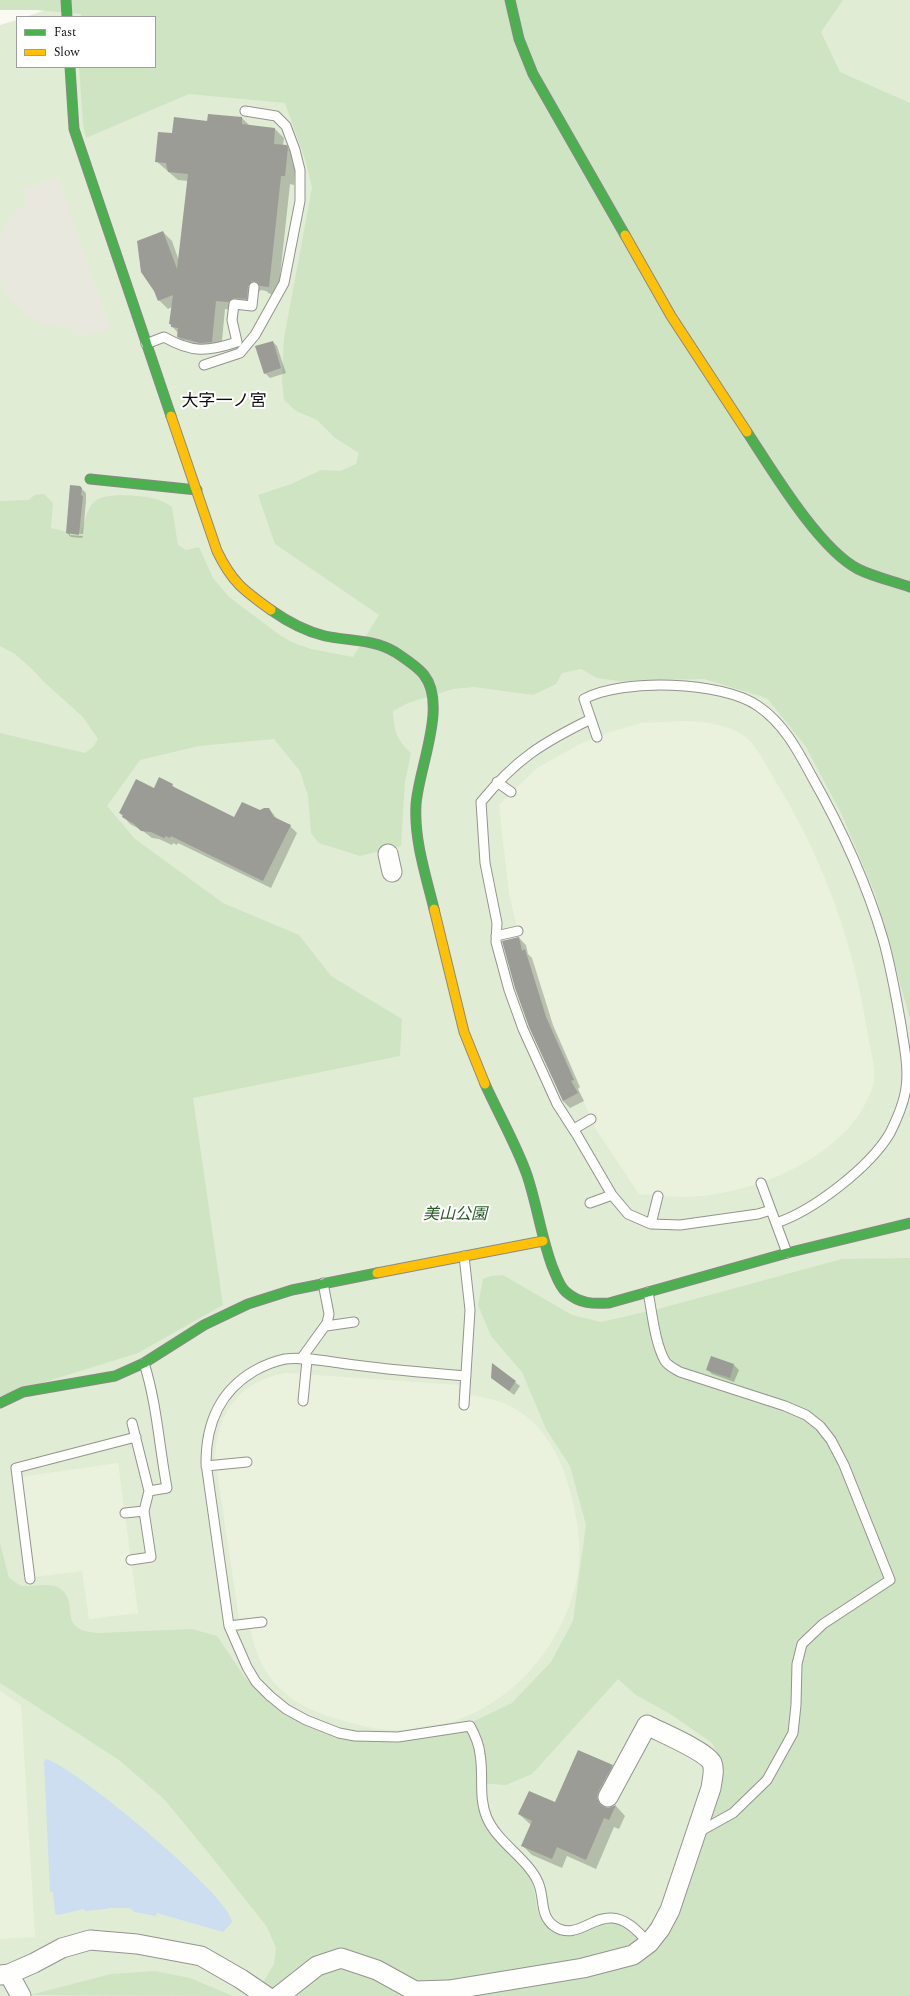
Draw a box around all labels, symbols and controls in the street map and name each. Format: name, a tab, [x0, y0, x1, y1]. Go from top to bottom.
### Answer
legend	[16, 16, 156, 68]
text: Fast	[54, 23, 76, 42]
text: Slow	[54, 43, 79, 62]
district label: 大字一ノ宮	[182, 393, 266, 413]
park label: 美山公園	[423, 1206, 487, 1226]

